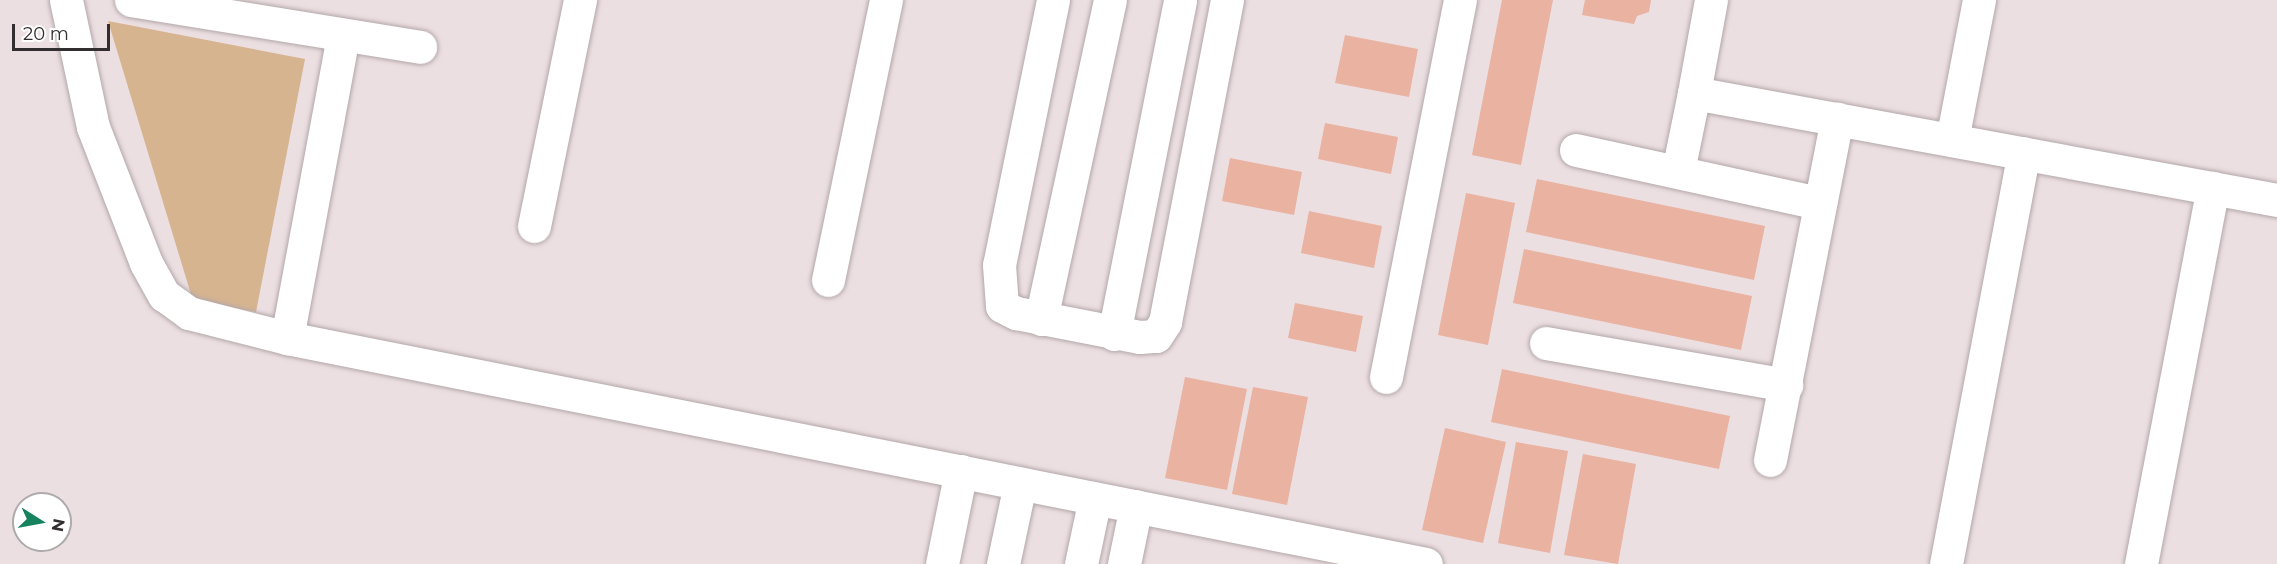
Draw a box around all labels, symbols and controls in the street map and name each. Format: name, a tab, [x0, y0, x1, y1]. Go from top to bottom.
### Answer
scale bar	[15, 12, 112, 50]
text: 20 m	[23, 23, 69, 45]
north arrow	[12, 492, 72, 552]
text: N	[48, 517, 69, 533]

